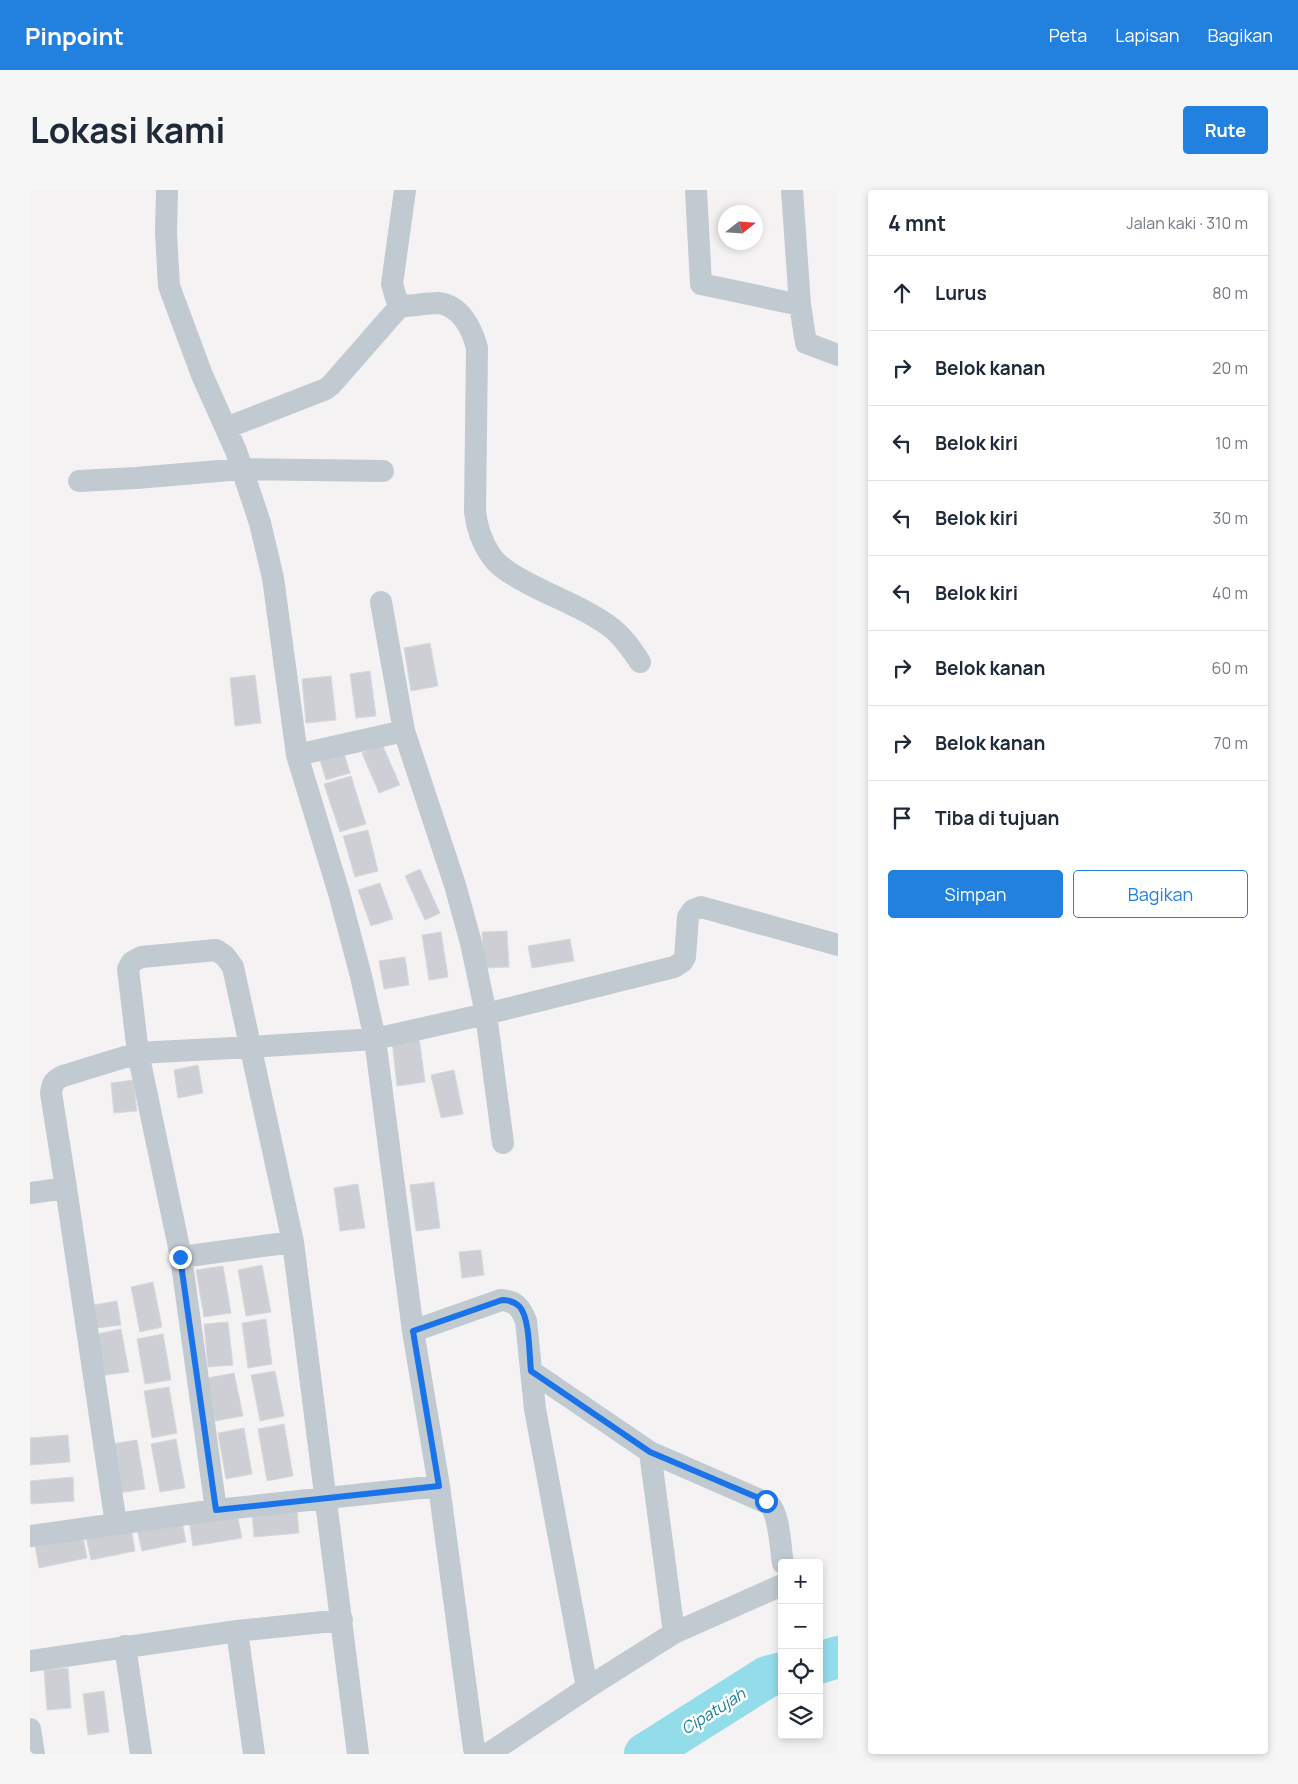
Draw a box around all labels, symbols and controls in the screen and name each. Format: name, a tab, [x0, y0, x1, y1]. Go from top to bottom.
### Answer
text: Pinpoint	[25, 19, 124, 52]
text: Peta	[1049, 23, 1087, 47]
text: Lapisan	[1115, 23, 1179, 47]
text: Bagikan	[1207, 23, 1273, 47]
text: Lokasi kami	[30, 106, 225, 154]
button: Rute	[1183, 106, 1268, 154]
north arrow	[718, 205, 763, 250]
text: 4 mnt	[888, 209, 946, 237]
text: Jalan kaki · 310 m	[1126, 212, 1248, 234]
icon: ahead	[888, 279, 916, 307]
text: Lurus	[935, 280, 987, 306]
text: 80 m	[1212, 282, 1248, 304]
icon: right	[888, 354, 916, 382]
text: Belok kanan	[935, 355, 1045, 381]
text: 20 m	[1212, 357, 1248, 379]
icon: left	[888, 429, 916, 457]
text: Belok kiri	[935, 430, 1018, 456]
text: 10 m	[1215, 432, 1248, 454]
icon: left	[888, 504, 916, 532]
text: Belok kiri	[935, 505, 1018, 531]
text: 30 m	[1213, 507, 1248, 529]
icon: left	[888, 579, 916, 607]
text: Belok kiri	[935, 580, 1018, 606]
text: 40 m	[1212, 582, 1248, 604]
icon: right	[888, 654, 916, 682]
text: Belok kanan	[935, 655, 1045, 681]
text: 60 m	[1212, 657, 1248, 679]
icon: right	[888, 729, 916, 757]
text: Belok kanan	[935, 730, 1045, 756]
text: 70 m	[1213, 732, 1248, 754]
icon: arrive	[888, 804, 916, 832]
text: Tiba di tujuan	[935, 805, 1059, 831]
button: Simpan	[888, 870, 1063, 918]
button: Bagikan	[1073, 870, 1248, 918]
route end	[169, 1246, 192, 1269]
route start	[755, 1490, 778, 1513]
map controls	[778, 1559, 823, 1739]
button: +	[778, 1559, 823, 1604]
button: −	[778, 1604, 823, 1649]
button: locate	[778, 1649, 823, 1694]
water label: Cipatujah	[677, 1682, 750, 1739]
button: layers	[778, 1694, 823, 1739]

